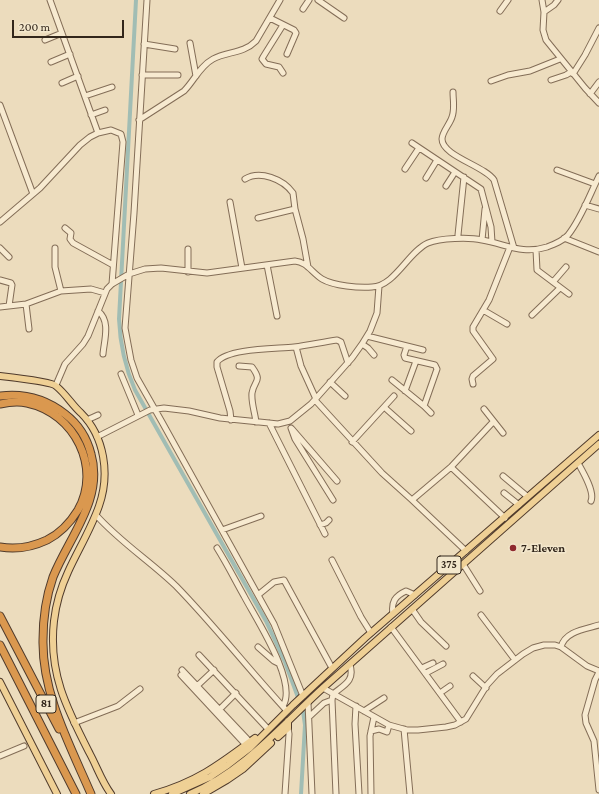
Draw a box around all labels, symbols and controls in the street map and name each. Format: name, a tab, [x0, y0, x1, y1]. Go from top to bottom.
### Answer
scale bar	[14, 12, 126, 38]
text: 200 m	[19, 20, 50, 34]
place label: 7-Eleven	[521, 541, 565, 555]
marker: 7-Eleven	[508, 543, 518, 553]
road number: 375	[437, 556, 461, 574]
road number: 81	[36, 695, 56, 713]

